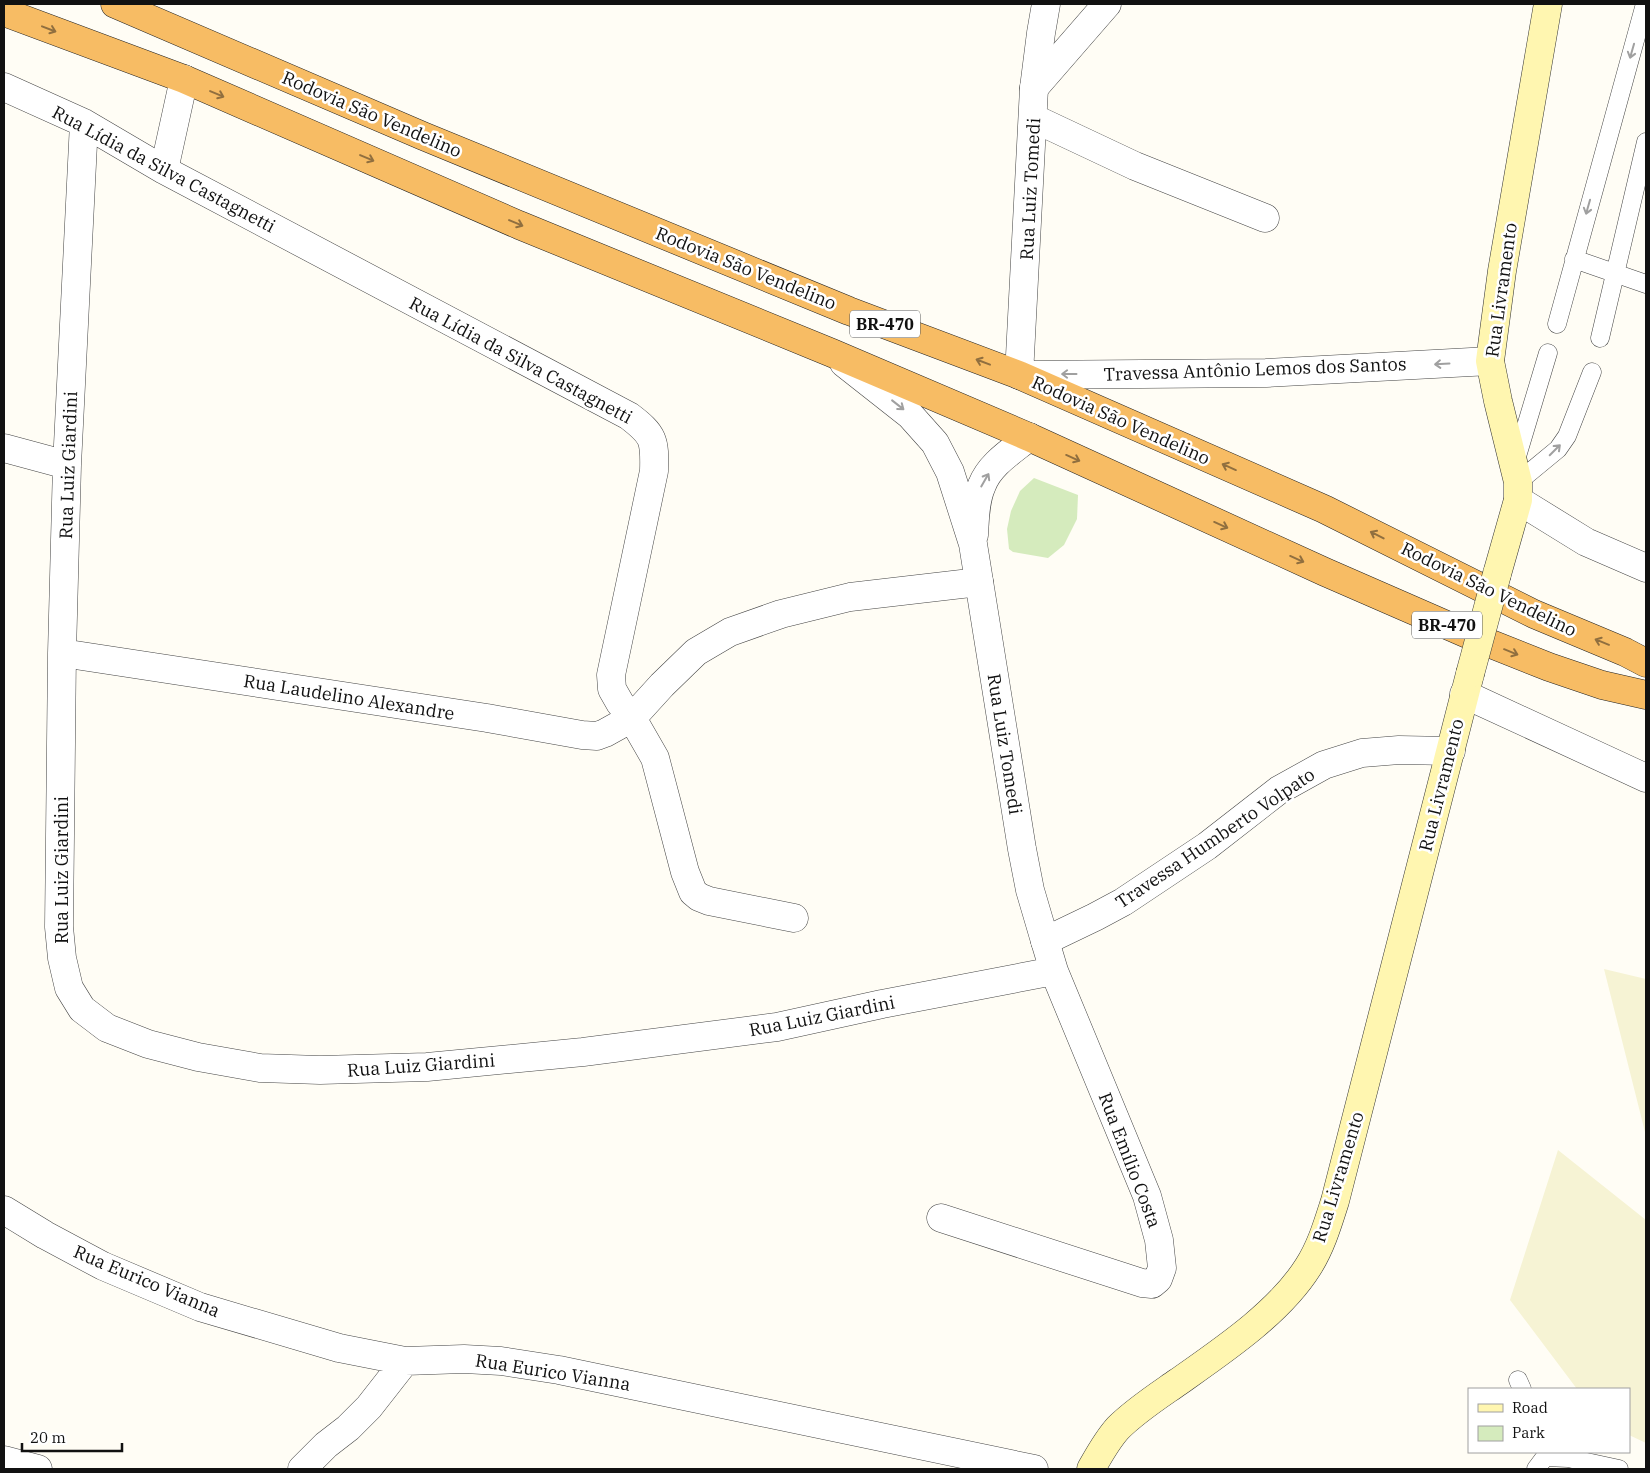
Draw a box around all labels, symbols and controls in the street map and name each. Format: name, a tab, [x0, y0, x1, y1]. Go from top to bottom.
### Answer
one-way arrow	[41, 25, 57, 34]
one-way arrow	[1626, 42, 1636, 58]
street label: Rodovia São Vendelino	[279, 66, 465, 162]
one-way arrow	[209, 89, 224, 99]
street label: Rua Lídia da Silva Castagnetti	[49, 100, 280, 238]
street label: Rua Luiz Tomedi	[1015, 117, 1045, 261]
one-way arrow	[359, 153, 374, 163]
one-way arrow	[1583, 199, 1593, 215]
one-way arrow	[508, 218, 523, 228]
street label: Rodovia São Vendelino	[652, 221, 840, 315]
street label: Rua Livramento	[1480, 221, 1522, 359]
street label: Rua Lídia da Silva Castagnetti	[406, 291, 637, 429]
road number: BR-470	[850, 310, 920, 338]
street label: Travessa Antônio Lemos dos Santos	[1103, 352, 1407, 386]
one-way arrow	[976, 357, 991, 366]
one-way arrow	[1434, 359, 1450, 368]
one-way arrow	[1061, 369, 1078, 379]
street label: Rodovia São Vendelino	[1028, 370, 1214, 470]
street label: Rua Luiz Giardini	[54, 390, 82, 539]
one-way arrow	[891, 400, 904, 411]
one-way arrow	[1549, 444, 1561, 456]
one-way arrow	[1065, 453, 1080, 463]
one-way arrow	[1222, 462, 1237, 472]
one-way arrow	[980, 473, 990, 488]
one-way arrow	[1213, 521, 1228, 530]
one-way arrow	[1369, 530, 1384, 540]
street label: Rodovia São Vendelino	[1397, 536, 1581, 642]
one-way arrow	[1289, 555, 1304, 565]
road number: BR-470	[1412, 612, 1482, 638]
one-way arrow	[1595, 637, 1610, 647]
one-way arrow	[1503, 648, 1518, 657]
street label: Rua Laudelino Alexandre	[242, 669, 456, 725]
street label: Rua Luiz Tomedi	[982, 672, 1028, 816]
street label: Rua Livramento	[1413, 716, 1469, 854]
street label: Travessa Humberto Volpato	[1111, 763, 1319, 913]
street label: Rua Luiz Giardini	[50, 796, 73, 944]
street label: Rua Luiz Giardini	[747, 991, 897, 1041]
street label: Rua Luiz Giardini	[346, 1048, 496, 1082]
street label: Rua Emílio Costa	[1094, 1089, 1166, 1231]
street label: Rua Livramento	[1307, 1109, 1369, 1245]
street label: Rua Eurico Vianna	[70, 1240, 224, 1322]
street label: Rua Eurico Vianna	[474, 1348, 632, 1396]
legend	[1468, 1388, 1630, 1453]
text: Road	[1512, 1398, 1548, 1417]
scale bar	[22, 1420, 122, 1452]
text: Park	[1512, 1423, 1545, 1442]
text: 20 m	[30, 1428, 66, 1447]

